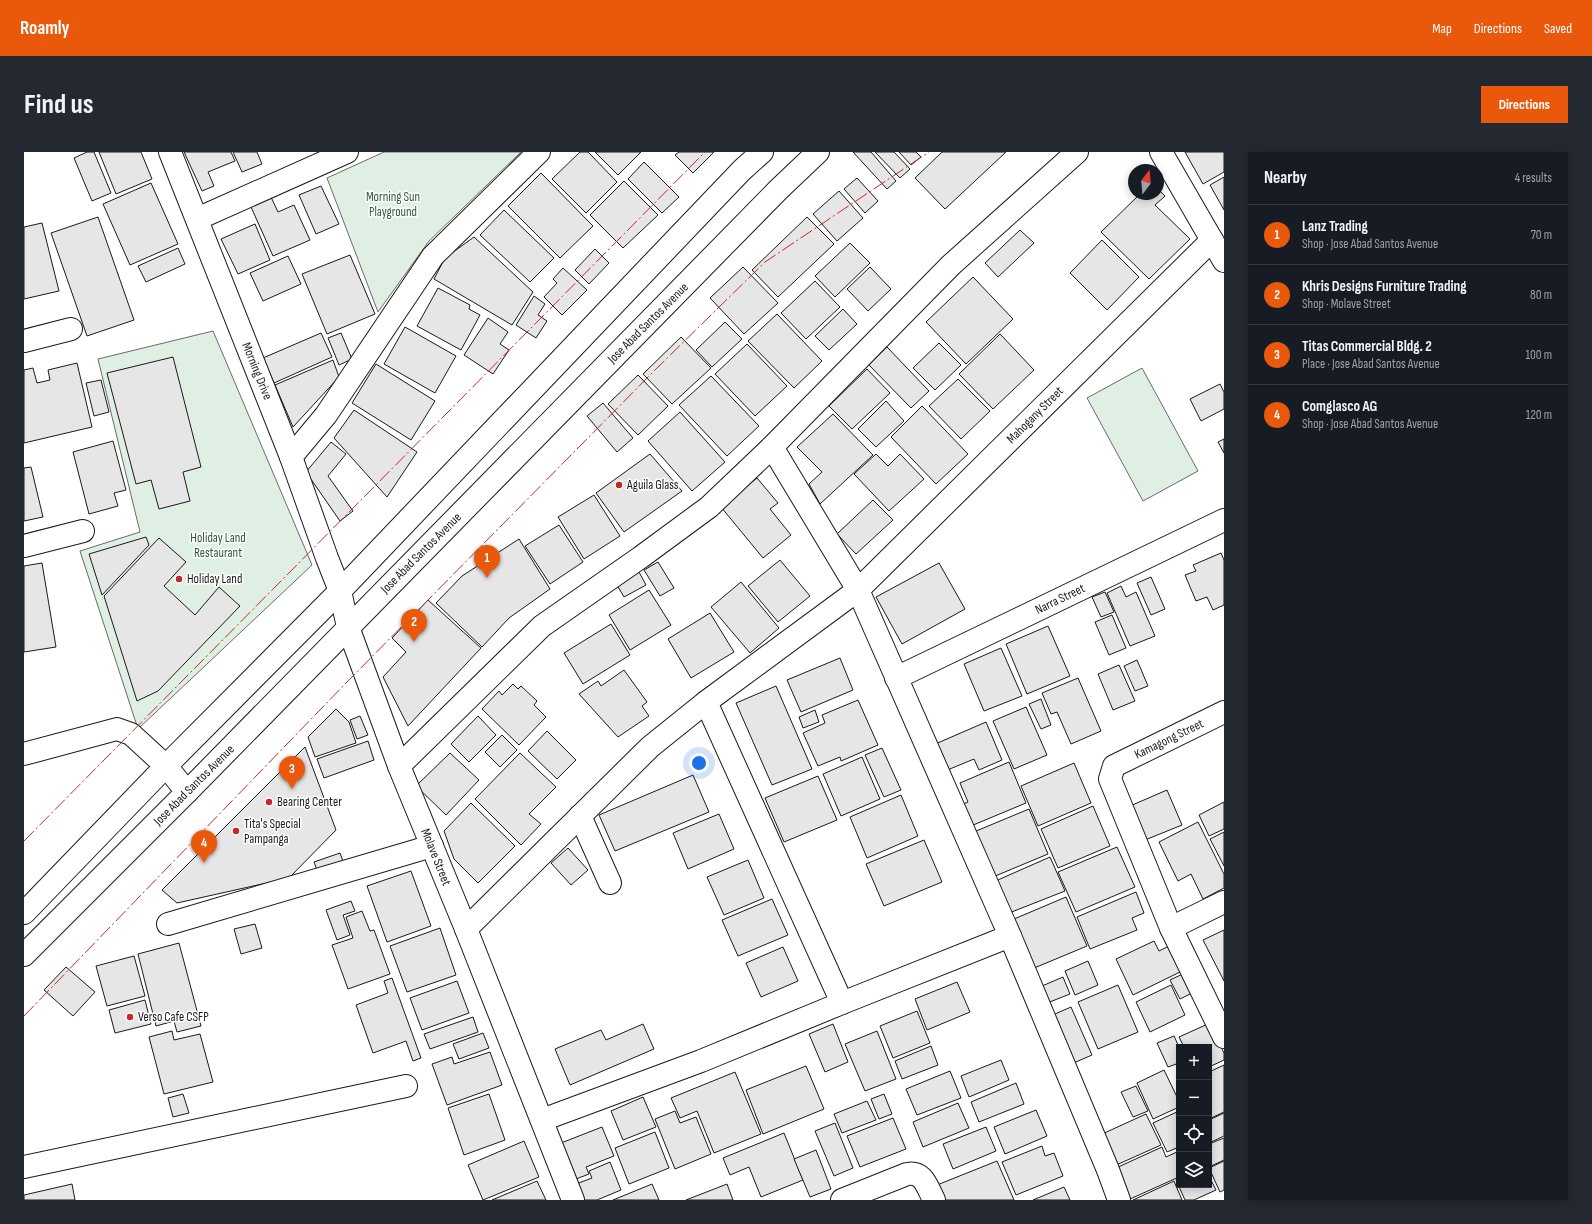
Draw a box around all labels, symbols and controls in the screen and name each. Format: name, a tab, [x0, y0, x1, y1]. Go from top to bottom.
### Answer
text: Roamly	[20, 17, 70, 40]
text: Map	[1432, 20, 1452, 37]
text: Directions	[1474, 20, 1522, 37]
text: Saved	[1544, 20, 1572, 37]
button: Directions	[1481, 86, 1568, 123]
text: Find us	[24, 88, 93, 121]
north arrow	[1128, 164, 1164, 200]
text: Nearby	[1264, 168, 1307, 188]
text: 4 results	[1515, 170, 1552, 186]
park label: Morning Sun Playground	[366, 189, 420, 220]
text: Lanz Trading	[1302, 217, 1368, 236]
text: 1	[1274, 227, 1280, 243]
text: 70 m	[1531, 227, 1552, 243]
text: Shop · Jose Abad Santos Avenue	[1302, 236, 1438, 252]
text: Khris Designs Furniture Trading	[1302, 277, 1466, 296]
street label: Jose Abad Santos Avenue	[604, 279, 692, 367]
text: 2	[1274, 287, 1280, 303]
text: 80 m	[1530, 287, 1552, 303]
text: Shop · Molave Street	[1302, 296, 1391, 312]
text: Titas Commercial Bldg. 2	[1302, 337, 1432, 356]
street label: Morning Drive	[238, 340, 276, 402]
text: 3	[1274, 347, 1280, 363]
text: 100 m	[1525, 347, 1552, 363]
text: Place · Jose Abad Santos Avenue	[1302, 356, 1440, 372]
street label: Mahogany Street	[1003, 383, 1067, 447]
text: Comglasco AG	[1302, 397, 1377, 416]
text: 4	[1274, 407, 1280, 423]
text: 120 m	[1526, 407, 1552, 423]
text: Shop · Jose Abad Santos Avenue	[1302, 416, 1438, 432]
place label: Aguila Glass	[626, 477, 679, 493]
marker: Aguila Glass	[614, 480, 624, 490]
street label: Jose Abad Santos Avenue	[377, 509, 465, 597]
park label: Holiday Land Restaurant	[190, 530, 246, 561]
pin: 1	[474, 545, 500, 578]
place label: Holiday Land	[187, 571, 242, 587]
marker: Holiday Land	[174, 574, 184, 584]
street label: Narra Street	[1032, 580, 1088, 618]
pin: 2	[401, 609, 427, 642]
street label: Kamagong Street	[1132, 715, 1206, 763]
street label: Jose Abad Santos Avenue	[150, 741, 238, 829]
your location	[689, 753, 709, 773]
pin: 3	[279, 756, 305, 789]
place label: Bearing Center	[277, 794, 342, 810]
marker: Bearing Center	[264, 797, 274, 807]
place label: Tita's Special Pampanga	[244, 816, 301, 847]
marker: Tita's Special Pampanga	[231, 826, 241, 836]
street label: Molave Street	[417, 826, 455, 888]
pin: 4	[191, 830, 217, 863]
place label: Verso Cafe CSFP	[138, 1009, 209, 1025]
marker: Verso Cafe CSFP	[125, 1012, 135, 1022]
map controls	[1176, 1044, 1212, 1188]
button: +	[1176, 1044, 1212, 1080]
button: −	[1176, 1080, 1212, 1116]
button: locate	[1176, 1116, 1212, 1152]
button: layers	[1176, 1152, 1212, 1188]

